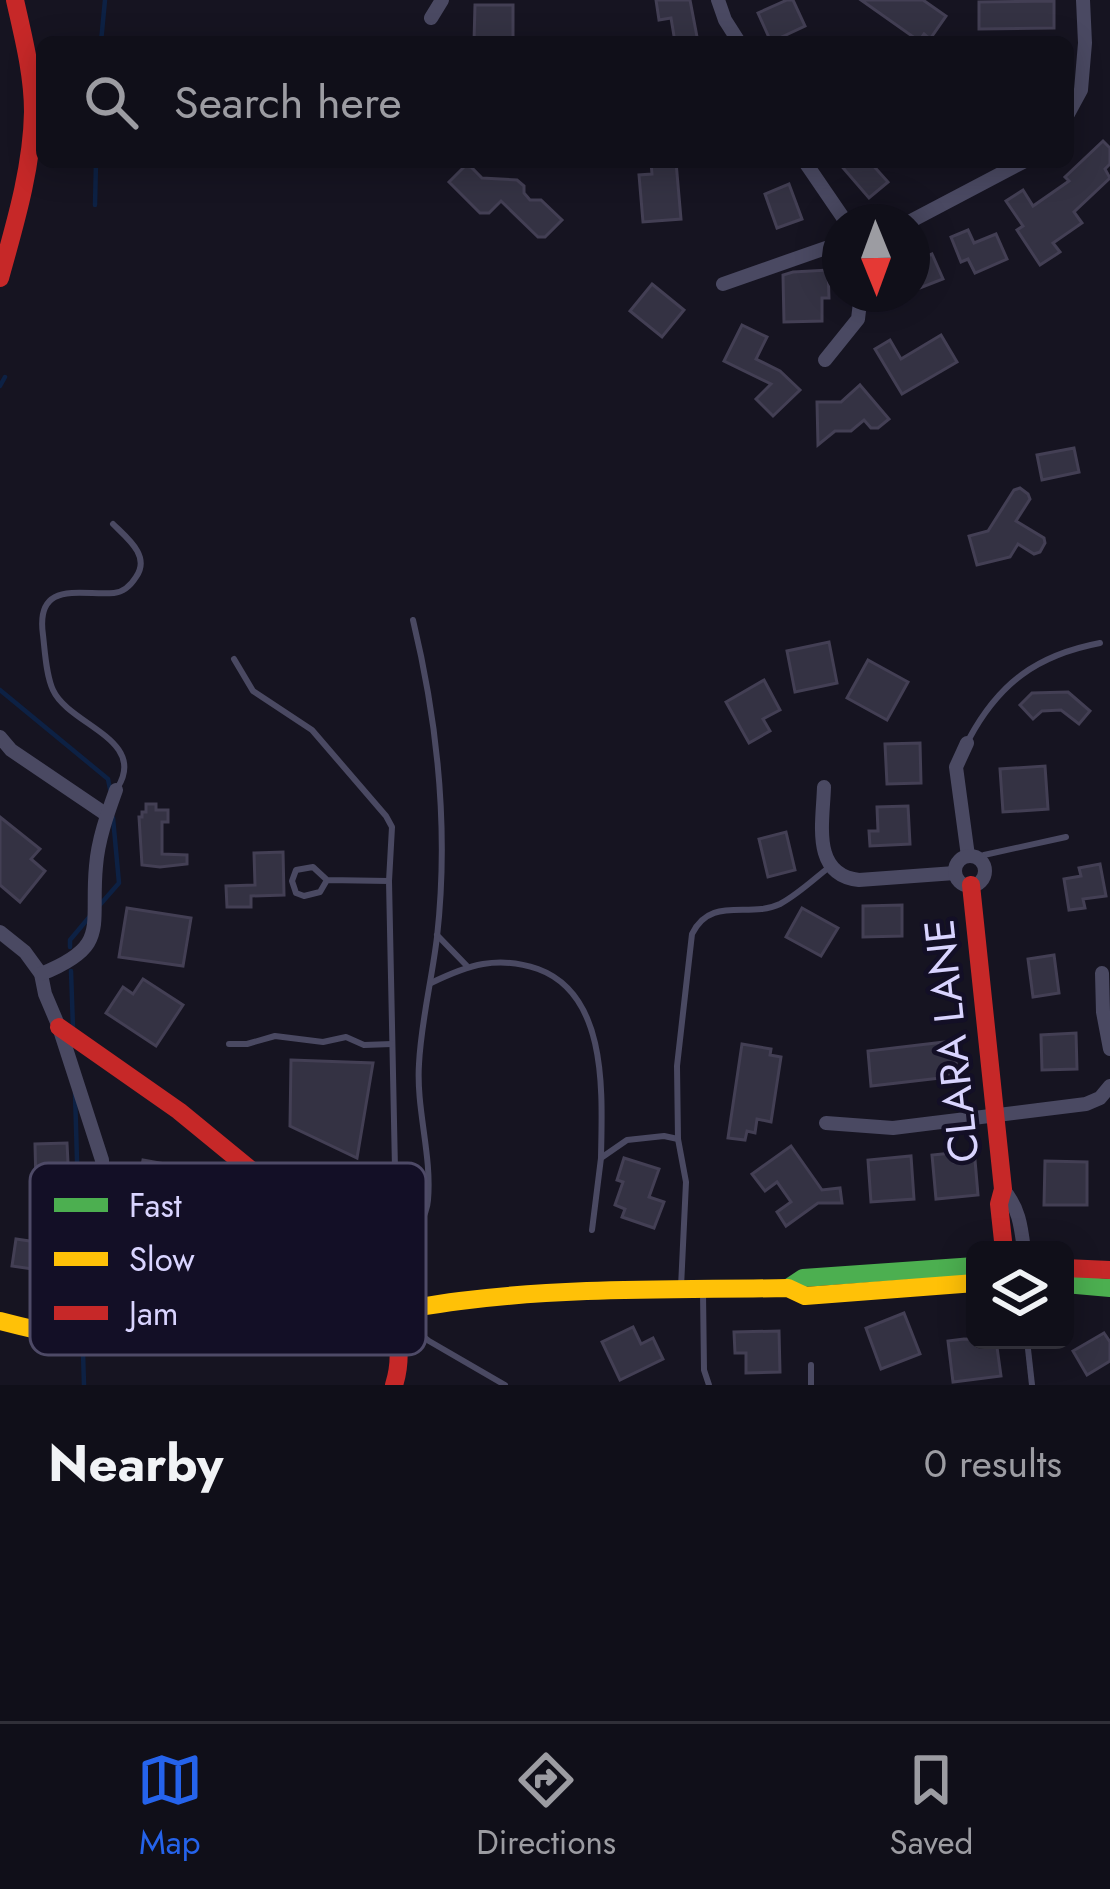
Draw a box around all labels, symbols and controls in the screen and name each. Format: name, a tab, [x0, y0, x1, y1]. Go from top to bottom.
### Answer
search box	[36, 36, 1074, 168]
icon: search	[78, 69, 144, 135]
text: Search here	[174, 70, 402, 135]
north arrow	[822, 204, 930, 312]
street label: CLARA LANE	[908, 916, 995, 1165]
legend	[30, 1163, 426, 1355]
text: Fast	[129, 1182, 182, 1229]
text: Slow	[129, 1236, 195, 1283]
map controls	[966, 1241, 1074, 1349]
button: layers	[966, 1241, 1074, 1349]
text: Jam	[125, 1290, 179, 1337]
text: Nearby	[48, 1426, 223, 1500]
text: 0 results	[924, 1435, 1062, 1492]
tab: Map	[137, 1747, 203, 1866]
tab: Directions	[476, 1747, 616, 1866]
tab: Saved	[890, 1747, 973, 1866]

